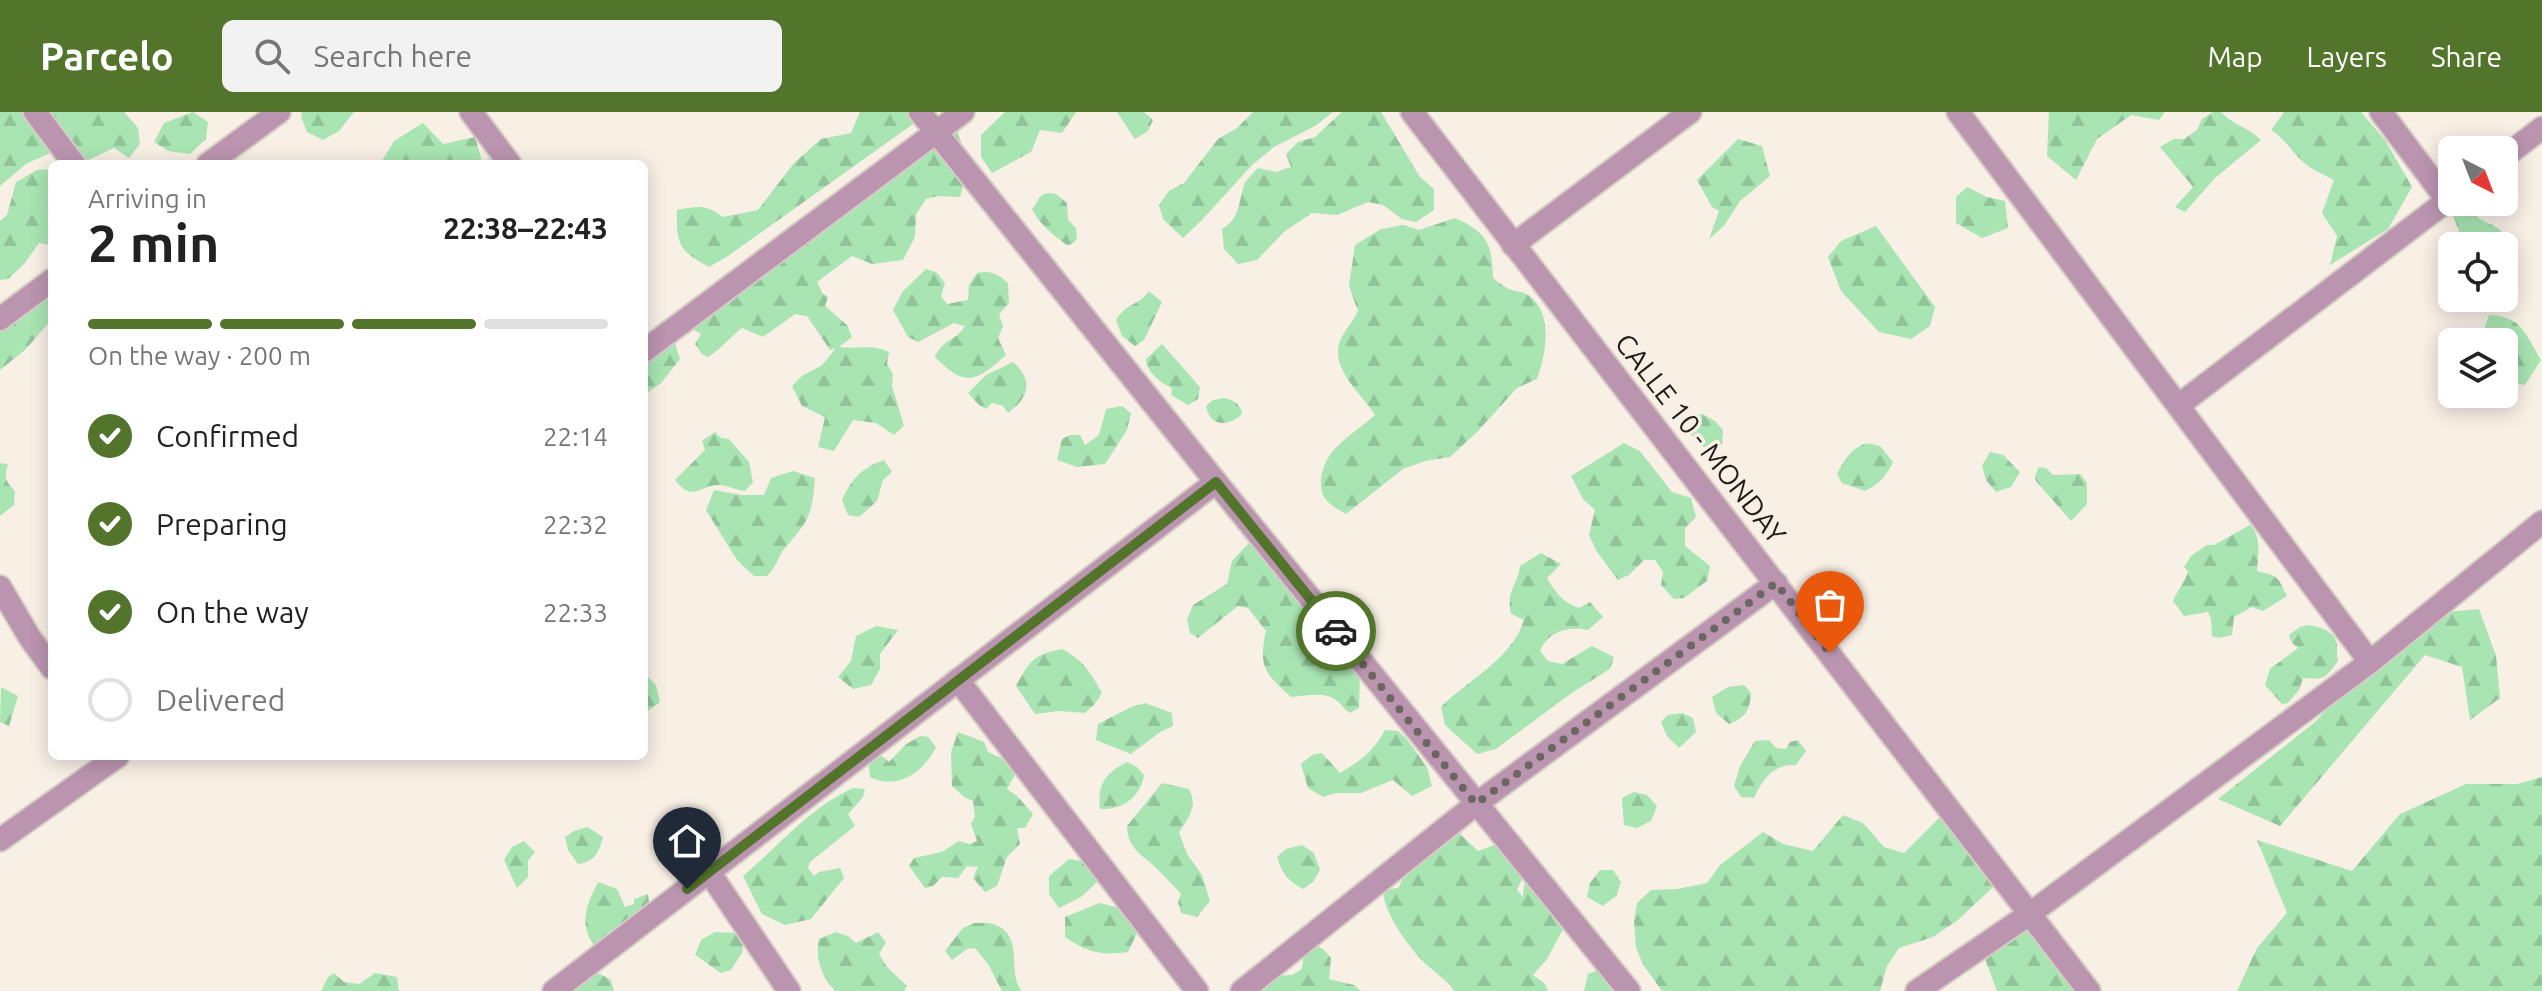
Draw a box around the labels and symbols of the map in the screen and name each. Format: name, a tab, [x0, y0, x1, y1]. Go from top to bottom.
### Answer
north arrow	[2438, 136, 2518, 216]
street label: CALLE 10 - MONDAY	[1610, 327, 1792, 549]
pin	[1796, 571, 1864, 653]
courier	[1296, 591, 1376, 671]
pin	[653, 807, 721, 889]

